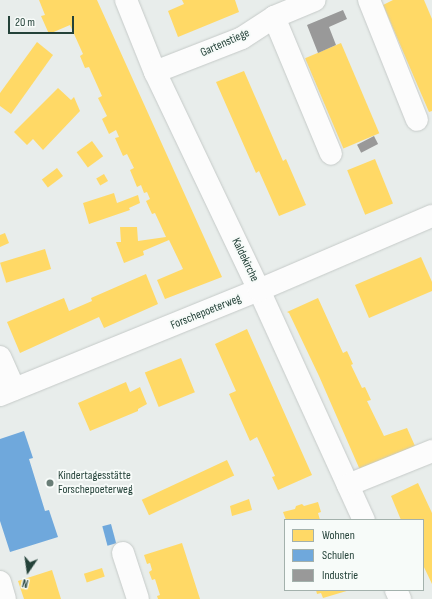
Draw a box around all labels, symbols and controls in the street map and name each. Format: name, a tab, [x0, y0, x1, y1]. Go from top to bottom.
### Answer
scale bar	[10, 8, 76, 34]
text: 20 m	[15, 15, 35, 30]
street label: Gartenstiege	[198, 26, 252, 60]
street label: Kaldekirche	[228, 236, 262, 284]
street label: Forschepoeterweg	[169, 291, 243, 333]
place label: Kindertagesstätte Forschepoeterweg	[58, 469, 133, 497]
marker: Kindertagesstätte Forschepoeterweg	[45, 478, 55, 488]
legend	[284, 519, 424, 591]
text: Wohnen	[322, 528, 355, 543]
text: Schulen	[322, 548, 354, 563]
north arrow	[8, 551, 48, 591]
text: Industrie	[322, 568, 358, 583]
text: N	[21, 576, 30, 590]

